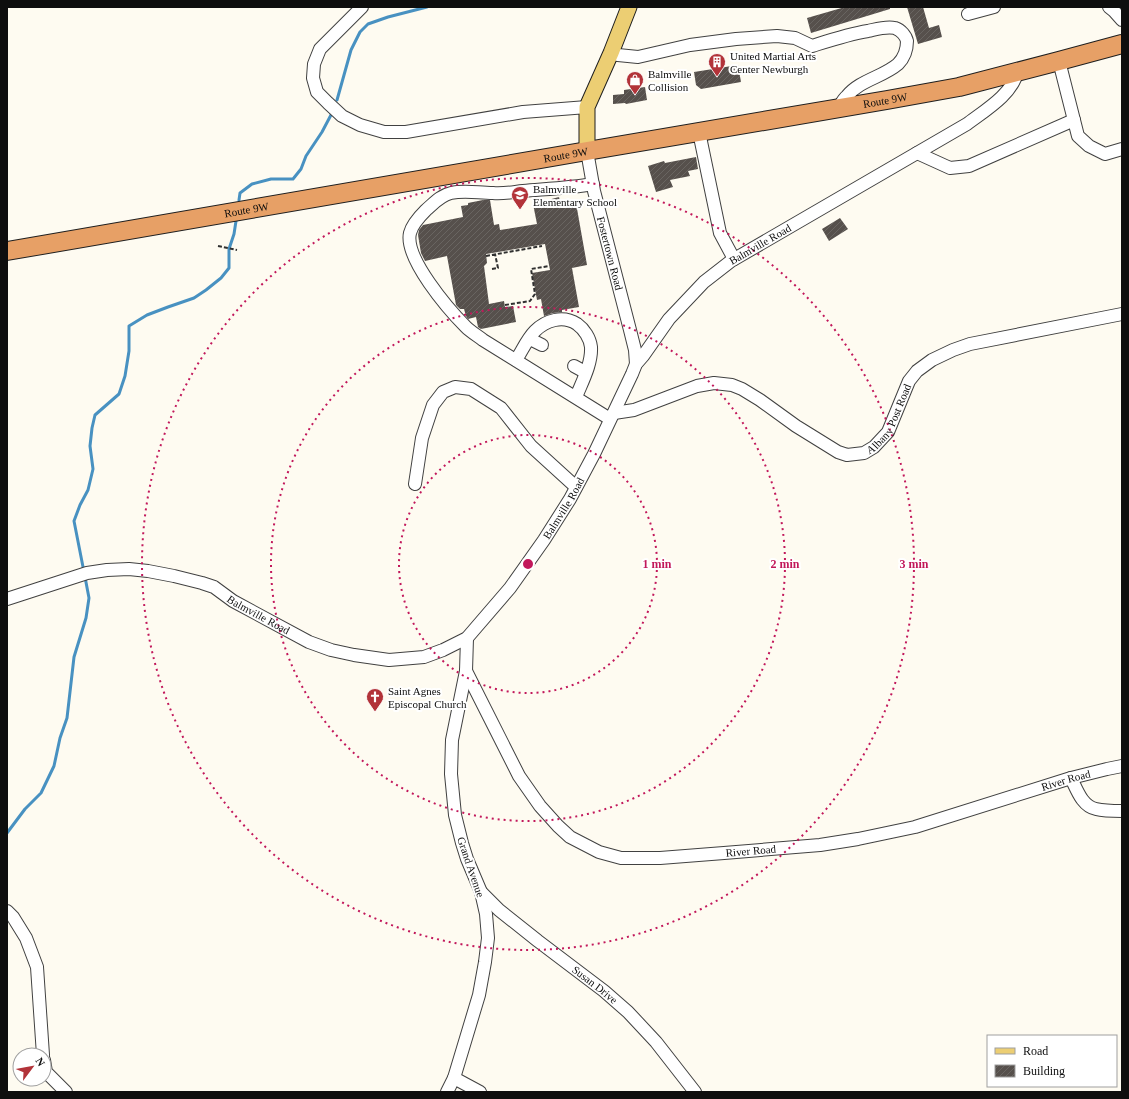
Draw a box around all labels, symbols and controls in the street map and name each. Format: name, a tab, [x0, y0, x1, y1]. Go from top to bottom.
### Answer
place label: United Martial Arts Center Newburgh	[730, 50, 816, 75]
building icon: United Martial Arts Center Newburgh	[707, 52, 727, 77]
place label: Balmville Collision	[648, 68, 692, 93]
shop icon: Balmville Collision	[625, 70, 645, 95]
street label: Route 9W	[862, 90, 909, 110]
street label: Route 9W	[543, 145, 590, 164]
place label: Balmville Elementary School	[533, 183, 617, 208]
school or university icon: Balmville Elementary School	[510, 185, 530, 210]
street label: Route 9W	[223, 200, 270, 219]
street label: Fostertown Road	[595, 215, 626, 292]
street label: Balmville Road	[727, 221, 793, 267]
street label: Albany Post Road	[864, 382, 913, 456]
street label: Balmville Road	[540, 475, 587, 541]
centre of rings	[521, 557, 535, 571]
text: 1 min	[642, 557, 672, 571]
text: 2 min	[770, 557, 800, 571]
text: 3 min	[899, 557, 929, 571]
street label: Balmville Road	[225, 593, 292, 637]
place label: Saint Agnes Episcopal Church	[388, 685, 467, 710]
church icon: Saint Agnes Episcopal Church	[365, 687, 385, 712]
street label: River Road	[1040, 767, 1092, 793]
street label: Grand Avenue	[455, 835, 487, 899]
street label: River Road	[725, 843, 777, 859]
street label: Susan Drive	[570, 963, 620, 1006]
legend	[987, 1035, 1117, 1087]
text: Road	[1023, 1044, 1048, 1058]
north arrow	[12, 1047, 52, 1087]
text: N	[33, 1055, 48, 1068]
text: Building	[1023, 1064, 1065, 1078]

